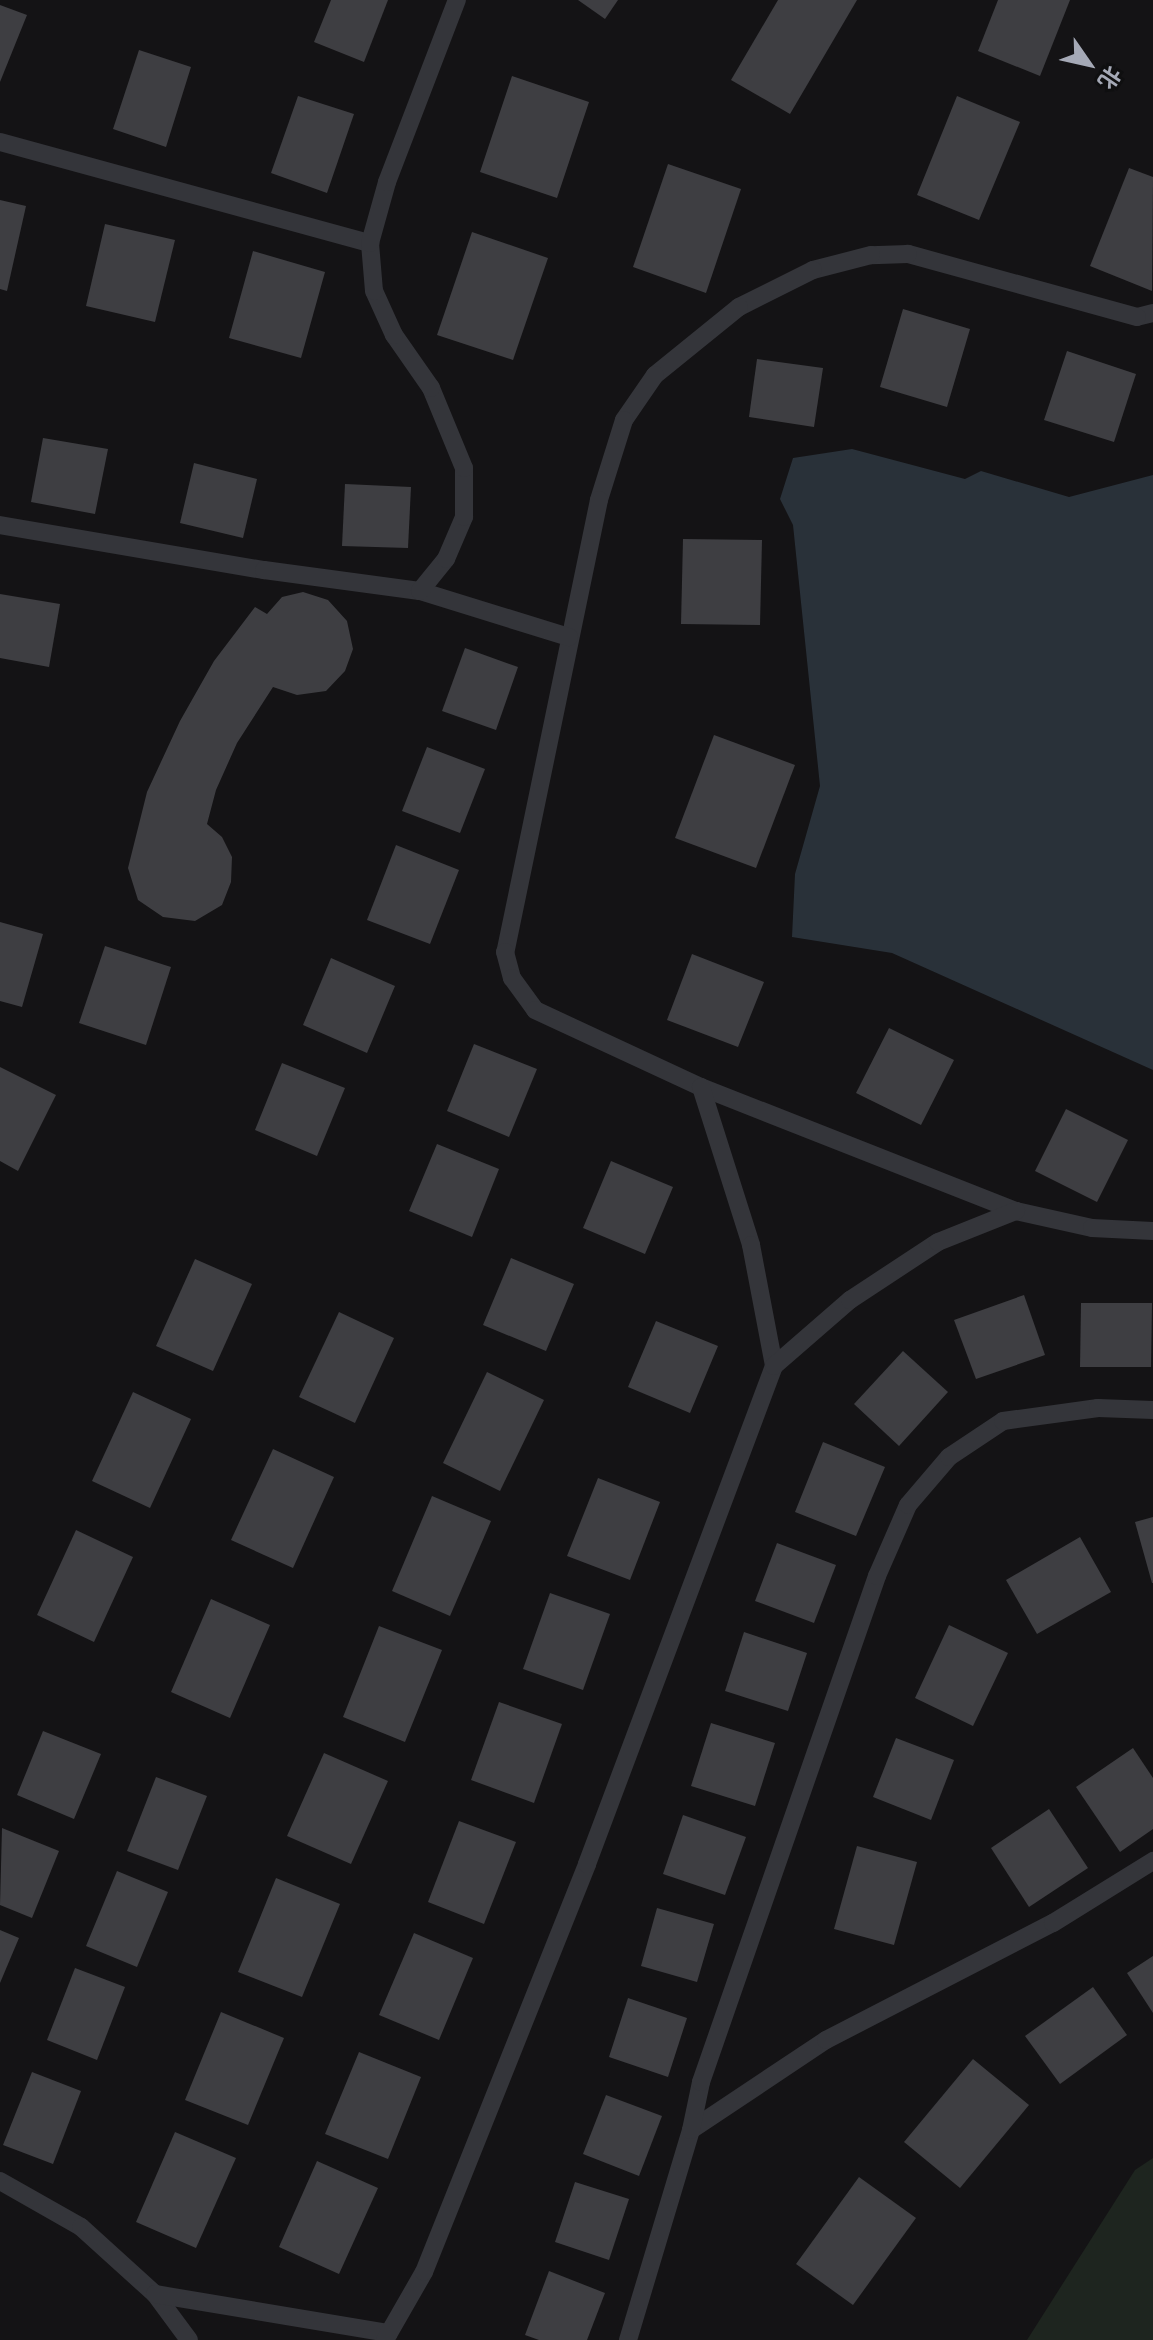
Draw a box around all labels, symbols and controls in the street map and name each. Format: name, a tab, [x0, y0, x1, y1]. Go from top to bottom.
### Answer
north arrow	[1049, 24, 1129, 104]
text: 北	[1093, 62, 1126, 94]

